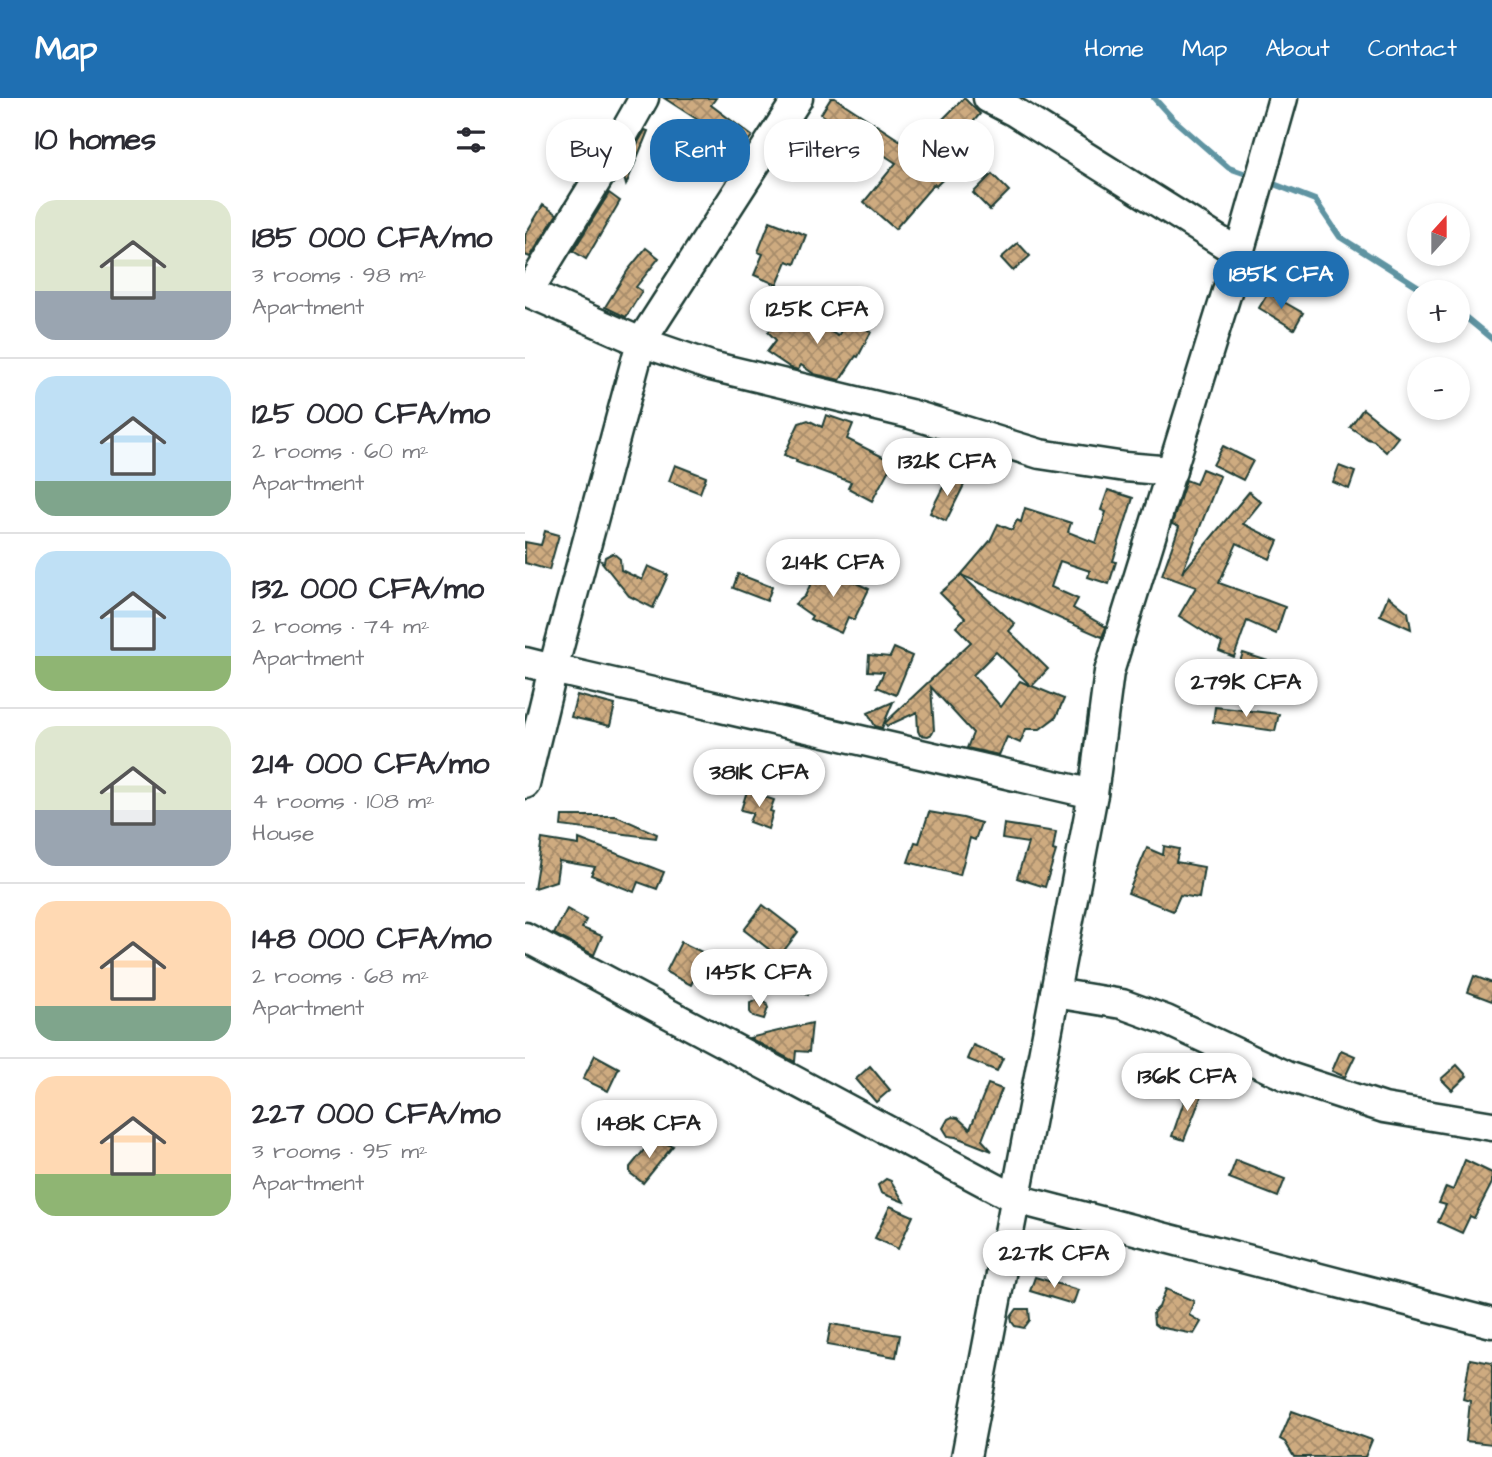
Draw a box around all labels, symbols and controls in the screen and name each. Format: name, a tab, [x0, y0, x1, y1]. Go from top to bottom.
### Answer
text: Map	[35, 26, 97, 72]
text: Home	[1084, 32, 1144, 66]
text: Map	[1182, 32, 1227, 66]
text: About	[1265, 32, 1330, 66]
text: Contact	[1368, 32, 1457, 66]
text: 10 homes	[35, 119, 156, 161]
chip: Buy	[546, 119, 636, 182]
chip: Rent	[650, 119, 750, 182]
chip: Filters	[764, 119, 884, 182]
chip: New	[898, 119, 994, 182]
icon: filters	[452, 121, 490, 159]
north arrow	[1407, 203, 1470, 266]
map controls	[1407, 203, 1470, 420]
text: 185 000 CFA/mo	[252, 217, 492, 259]
icon: home	[91, 228, 175, 312]
pin: 185K CFA	[1209, 252, 1353, 311]
text: 185K CFA	[1229, 258, 1333, 290]
text: 3 rooms · 98 m²	[252, 259, 426, 291]
button: +	[1407, 280, 1470, 343]
pin: 125K CFA	[745, 286, 889, 346]
text: Apartment	[252, 291, 364, 323]
text: 125K CFA	[766, 293, 868, 325]
button: −	[1407, 357, 1470, 420]
text: 125 000 CFA/mo	[252, 393, 490, 435]
icon: home	[91, 404, 175, 488]
text: 2 rooms · 60 m²	[252, 435, 429, 467]
pin: 132K CFA	[875, 438, 1019, 498]
text: 132K CFA	[898, 445, 996, 477]
text: Apartment	[252, 467, 364, 499]
pin: 214K CFA	[761, 540, 905, 599]
text: 214K CFA	[782, 546, 884, 578]
text: 132 000 CFA/mo	[252, 568, 484, 610]
icon: home	[91, 579, 175, 663]
text: 2 rooms · 74 m²	[252, 610, 430, 642]
text: Apartment	[252, 642, 364, 674]
pin: 279K CFA	[1174, 660, 1318, 719]
text: 279K CFA	[1191, 666, 1301, 698]
text: 214 000 CFA/mo	[252, 743, 489, 785]
pin: 381K CFA	[687, 750, 831, 809]
icon: home	[91, 754, 175, 838]
text: 381K CFA	[709, 756, 809, 788]
text: 4 rooms · 108 m²	[252, 785, 435, 817]
text: House	[252, 817, 315, 849]
text: 148 000 CFA/mo	[252, 918, 492, 960]
icon: home	[91, 929, 175, 1013]
pin: 145K CFA	[687, 950, 831, 1009]
text: 145K CFA	[707, 956, 811, 988]
text: 2 rooms · 68 m²	[252, 960, 429, 992]
text: Apartment	[252, 992, 364, 1024]
pin: 136K CFA	[1115, 1054, 1259, 1113]
text: 136K CFA	[1137, 1060, 1237, 1092]
text: 227 000 CFA/mo	[252, 1093, 501, 1135]
pin: 148K CFA	[577, 1100, 721, 1160]
icon: home	[91, 1104, 175, 1188]
text: 148K CFA	[597, 1107, 701, 1139]
text: 3 rooms · 95 m²	[252, 1135, 428, 1167]
text: Apartment	[252, 1167, 364, 1199]
pin: 227K CFA	[982, 1230, 1126, 1290]
text: 227K CFA	[999, 1237, 1109, 1269]

